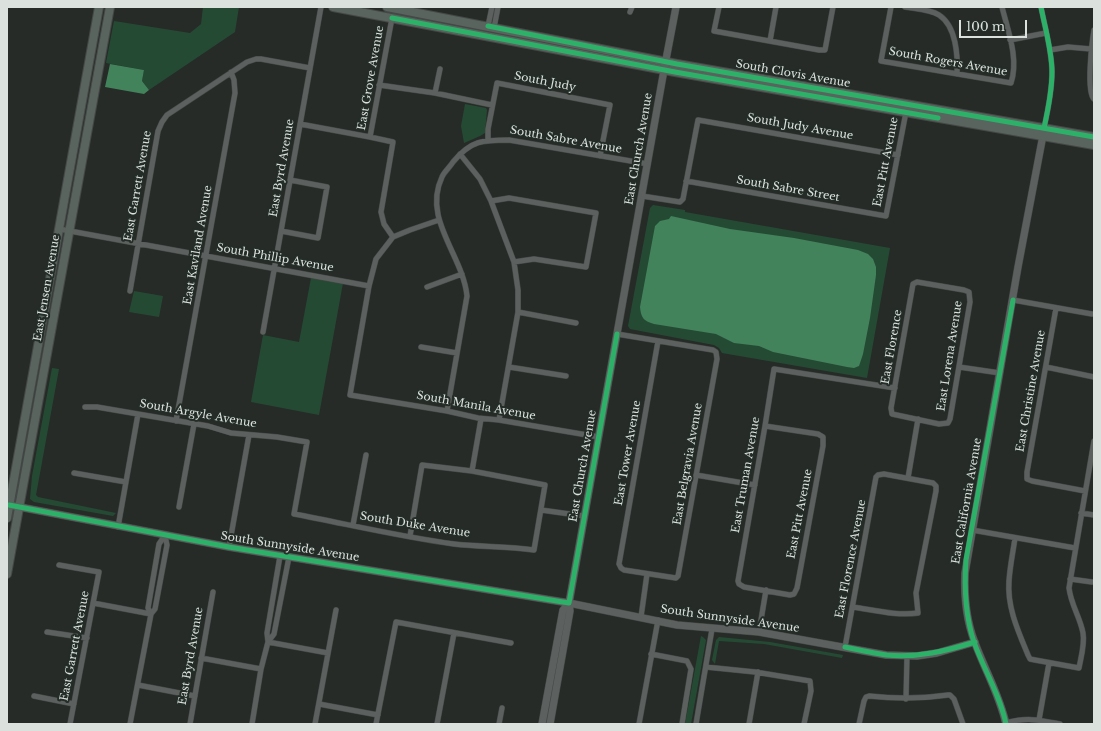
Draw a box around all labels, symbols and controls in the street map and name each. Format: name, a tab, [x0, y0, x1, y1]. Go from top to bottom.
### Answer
scale bar	[961, 12, 1029, 38]
text: 100 m	[966, 19, 1005, 34]
street label: East Grove Avenue	[355, 25, 387, 131]
street label: South Rogers Avenue	[888, 45, 1008, 79]
street label: South Clovis Avenue	[735, 57, 851, 91]
street label: South Judy	[513, 70, 577, 94]
street label: East Church Avenue	[623, 92, 655, 206]
street label: South Judy Avenue	[746, 111, 854, 143]
street label: East Pitt Avenue	[871, 116, 901, 208]
street label: East Byrd Avenue	[267, 118, 297, 218]
street label: South Sabre Avenue	[509, 124, 623, 156]
street label: East Garrett Avenue	[122, 130, 154, 242]
street label: South Sabre Street	[735, 173, 841, 205]
street label: East Kaviland Avenue	[181, 184, 215, 306]
street label: East Jensen Avenue	[31, 234, 63, 342]
street label: South Phillip Avenue	[215, 241, 335, 275]
street label: East Lorena Avenue	[935, 300, 965, 412]
street label: East Florence	[879, 309, 905, 385]
street label: East Christine Avenue	[1014, 329, 1048, 453]
street label: South Manila Avenue	[415, 389, 537, 423]
street label: South Argyle Avenue	[138, 397, 258, 431]
street label: East Tower Avenue	[612, 399, 644, 507]
street label: East Belgravia Avenue	[671, 402, 705, 526]
street label: East Church Avenue	[567, 409, 599, 523]
street label: East Truman Avenue	[729, 416, 763, 534]
street label: East California Avenue	[949, 437, 985, 565]
street label: East Pitt Avenue	[785, 468, 815, 560]
street label: East Florence Avenue	[833, 498, 869, 620]
street label: South Duke Avenue	[359, 510, 471, 540]
street label: South Sunnyside Avenue	[220, 530, 360, 564]
street label: East Garrett Avenue	[58, 590, 92, 702]
street label: South Sunnyside Avenue	[660, 603, 800, 635]
street label: East Byrd Avenue	[176, 606, 206, 706]

